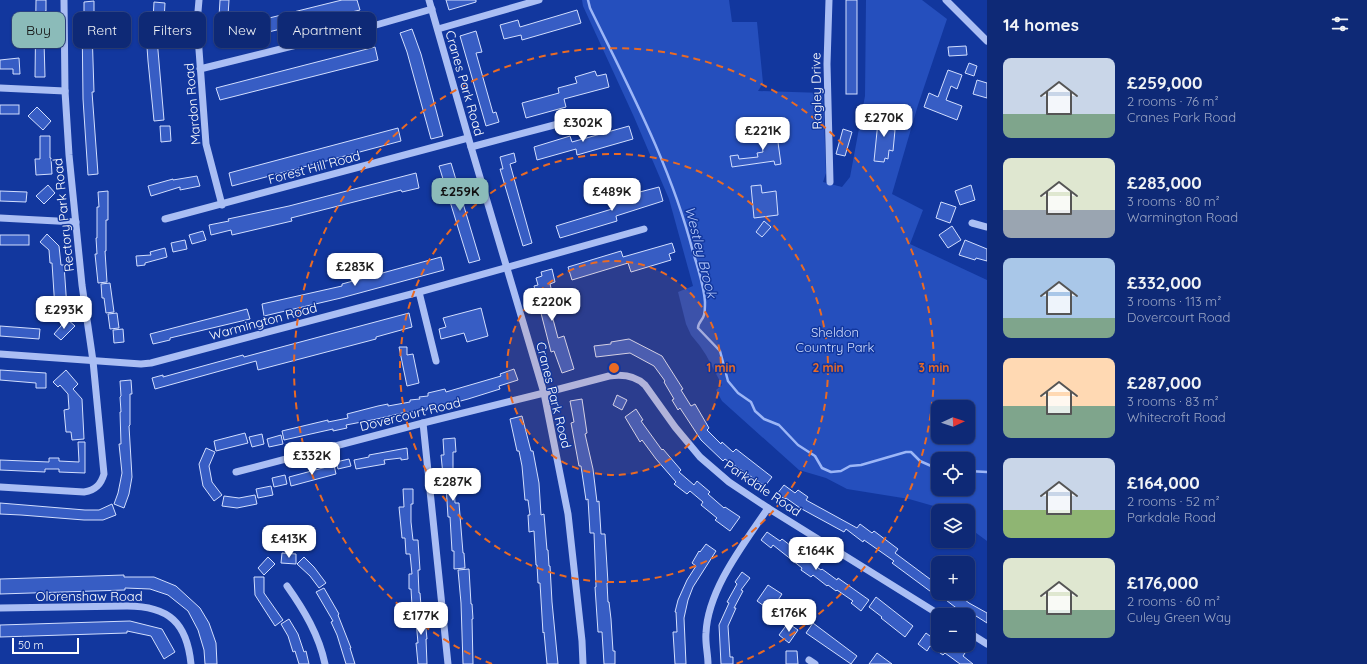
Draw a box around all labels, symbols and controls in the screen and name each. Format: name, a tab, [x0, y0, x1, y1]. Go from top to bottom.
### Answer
chip: Buy	[12, 12, 65, 48]
chip: Rent	[73, 12, 131, 48]
chip: Filters	[139, 12, 206, 48]
chip: New	[214, 12, 270, 48]
chip: Apartment	[278, 12, 376, 48]
icon: filters	[1329, 13, 1351, 35]
text: 14 homes	[1003, 14, 1079, 35]
street label: Cranes Park Road	[442, 28, 488, 138]
street label: Ragley Drive	[807, 52, 825, 130]
street label: Mardon Road	[180, 62, 204, 146]
text: £259,000	[1127, 72, 1202, 93]
icon: home	[1035, 74, 1083, 122]
text: 2 rooms · 76 m²	[1127, 93, 1219, 109]
pin: £270K	[856, 104, 912, 138]
pin: £302K	[555, 109, 611, 143]
text: £270K	[864, 109, 904, 125]
text: Cranes Park Road	[1127, 109, 1236, 125]
text: £302K	[564, 114, 603, 130]
pin: £221K	[735, 117, 791, 151]
text: £221K	[745, 122, 781, 138]
street label: Forest Hill Road	[266, 147, 362, 187]
street label: Rectory Park Road	[49, 157, 77, 273]
text: £283,000	[1127, 172, 1202, 193]
icon: home	[1035, 174, 1083, 222]
pin: £259K	[432, 178, 488, 212]
pin: £489K	[584, 178, 640, 212]
text: £259K	[441, 183, 479, 199]
text: £489K	[593, 183, 631, 199]
text: 3 rooms · 80 m²	[1127, 193, 1220, 209]
water label: Westley Brook	[681, 204, 721, 301]
text: Warmington Road	[1127, 209, 1238, 225]
pin: £283K	[327, 253, 383, 287]
text: £283K	[336, 258, 374, 274]
text: £332,000	[1127, 272, 1202, 293]
icon: home	[1035, 274, 1083, 322]
pin: £220K	[524, 288, 580, 322]
text: £220K	[532, 293, 572, 309]
text: 3 rooms · 113 m²	[1127, 293, 1221, 309]
pin: £293K	[36, 296, 92, 330]
street label: Warmington Road	[207, 299, 319, 343]
text: £293K	[45, 301, 83, 317]
text: Dovercourt Road	[1127, 309, 1230, 325]
park label: Sheldon Country Park	[795, 324, 875, 355]
street label: Cranes Park Road	[533, 340, 575, 450]
text: 1 min	[706, 360, 736, 375]
text: 2 min	[812, 360, 844, 375]
text: 3 min	[919, 360, 949, 375]
centre of rings	[607, 361, 621, 375]
text: £287,000	[1127, 372, 1201, 393]
icon: home	[1035, 374, 1083, 422]
text: 3 rooms · 83 m²	[1127, 393, 1219, 409]
street label: Dovercourt Road	[358, 394, 462, 434]
north arrow	[931, 400, 975, 444]
map controls	[931, 400, 975, 652]
text: Whitecroft Road	[1127, 409, 1226, 425]
pin: £332K	[284, 442, 340, 476]
text: £332K	[293, 447, 331, 463]
button: locate	[931, 452, 975, 496]
street label: Parkdale Road	[722, 456, 804, 520]
pin: £287K	[425, 468, 481, 502]
text: £164,000	[1127, 472, 1200, 493]
text: £287K	[434, 473, 472, 489]
icon: home	[1035, 474, 1083, 522]
text: 2 rooms · 52 m²	[1127, 493, 1220, 509]
button: layers	[931, 504, 975, 548]
text: Parkdale Road	[1127, 509, 1216, 525]
pin: £413K	[261, 525, 317, 559]
text: £413K	[271, 530, 307, 546]
pin: £164K	[788, 537, 844, 571]
text: £164K	[798, 542, 834, 558]
button: +	[931, 556, 975, 600]
text: £176,000	[1127, 572, 1198, 593]
icon: home	[1035, 574, 1083, 622]
street label: Olorenshaw Road	[35, 588, 143, 604]
text: 2 rooms · 60 m²	[1127, 593, 1220, 609]
pin: £176K	[761, 599, 817, 633]
pin: £177K	[393, 602, 449, 636]
text: £176K	[771, 604, 807, 620]
text: £177K	[403, 607, 439, 623]
button: −	[931, 608, 975, 652]
text: Culey Green Way	[1127, 609, 1231, 625]
scale bar	[12, 636, 79, 655]
text: 50 m	[18, 638, 44, 652]

